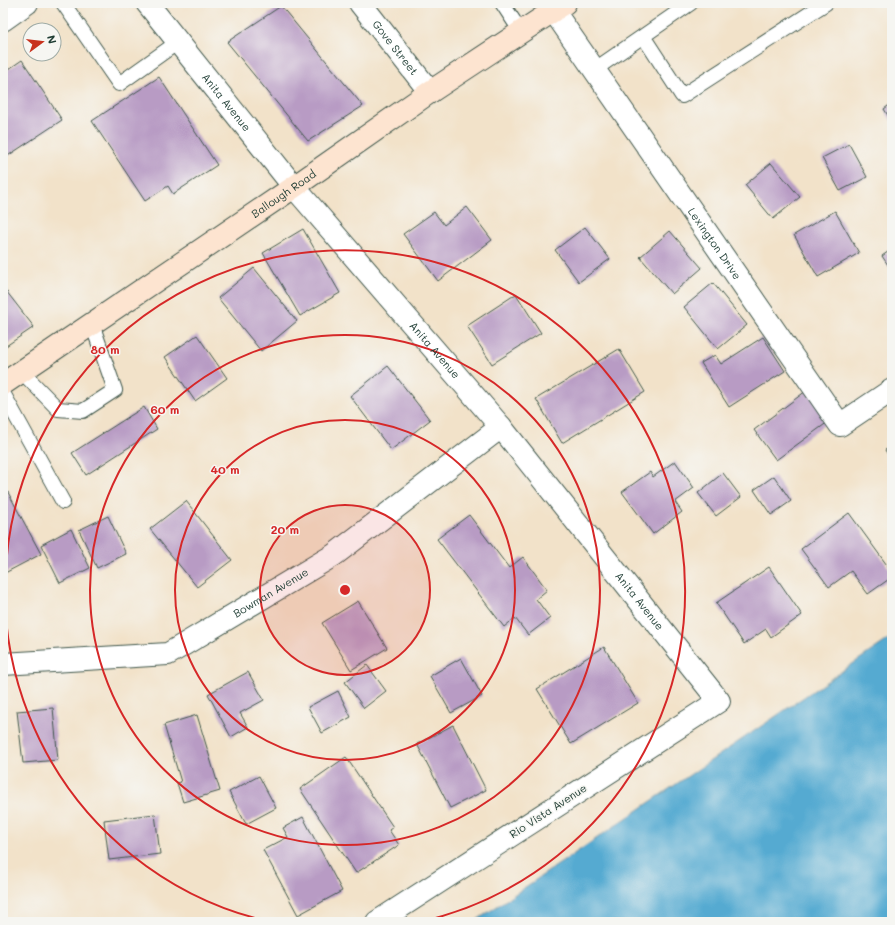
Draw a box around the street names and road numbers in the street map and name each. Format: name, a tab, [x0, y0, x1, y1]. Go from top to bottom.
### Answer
street label: Gove Street	[369, 17, 422, 78]
street label: Anita Avenue	[199, 70, 255, 134]
street label: Ballough Road	[248, 166, 319, 221]
street label: Lexington Drive	[685, 204, 745, 282]
street label: Anita Avenue	[406, 318, 464, 382]
street label: Bowman Avenue	[230, 564, 311, 621]
street label: Anita Avenue	[612, 569, 668, 633]
street label: Rio Vista Avenue	[506, 780, 590, 841]

